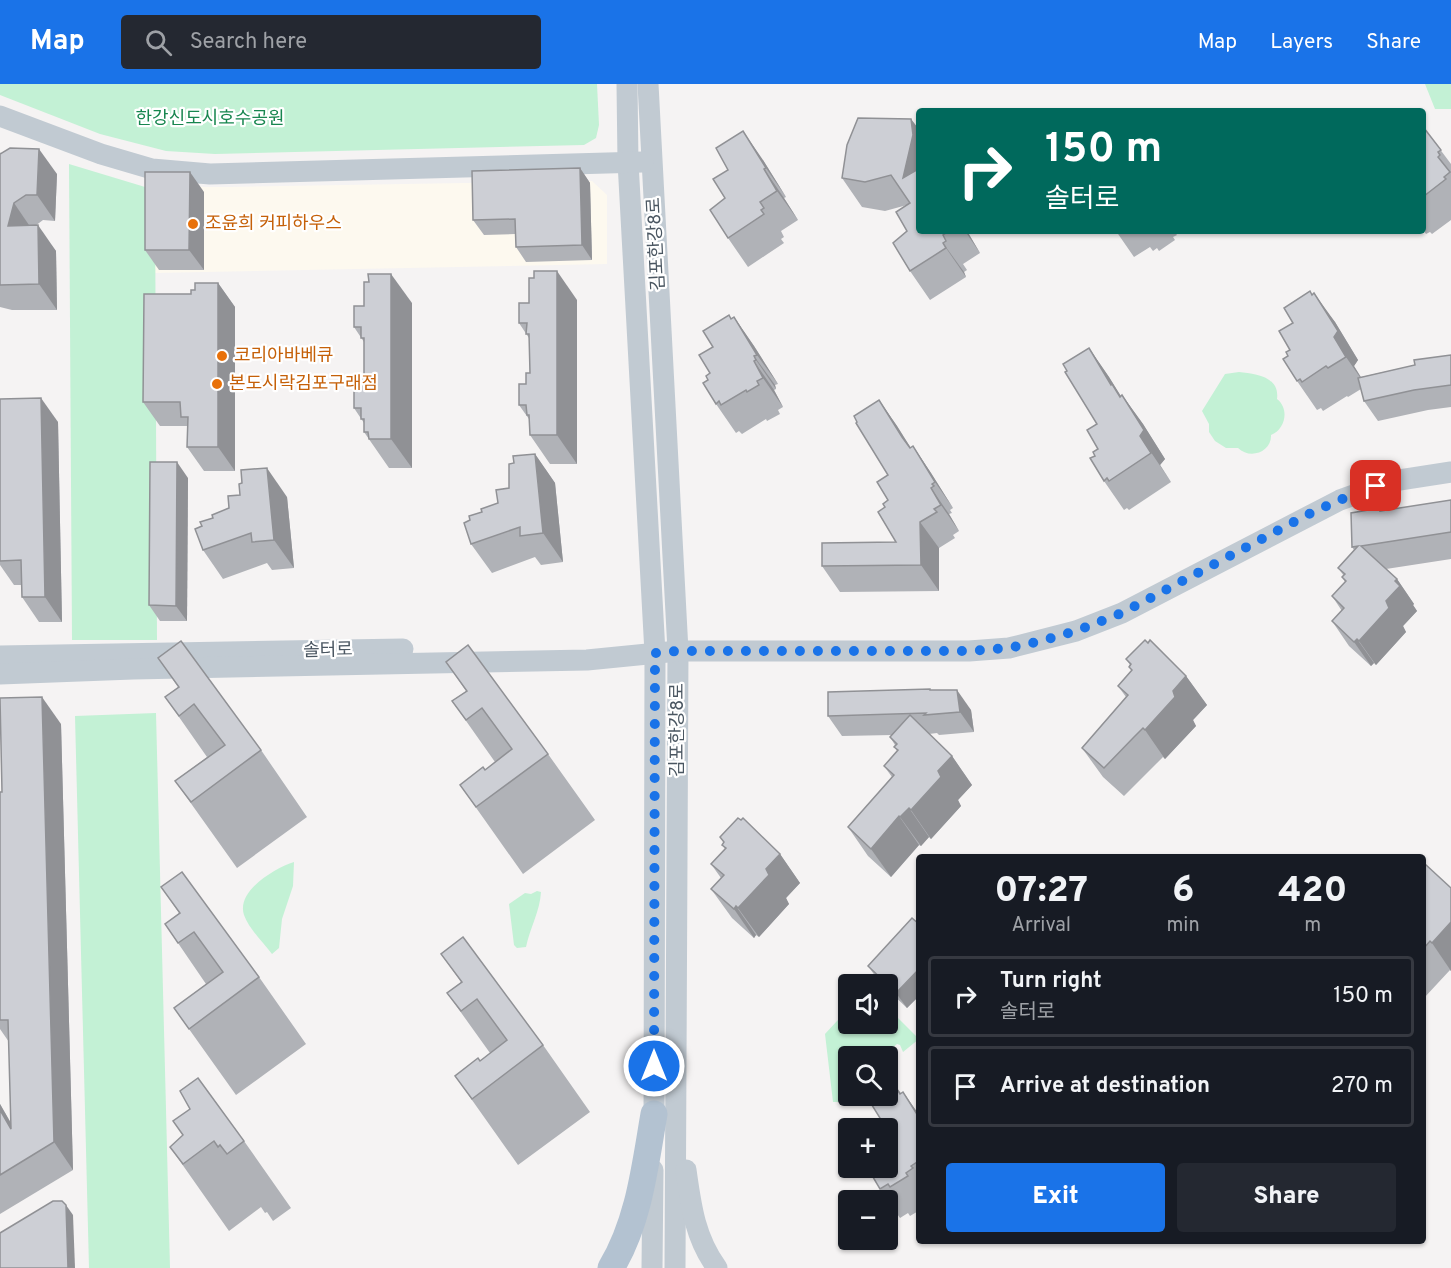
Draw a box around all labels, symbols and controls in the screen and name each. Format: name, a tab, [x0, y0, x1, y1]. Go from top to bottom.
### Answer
search box	[121, 15, 541, 69]
text: Map	[30, 24, 85, 60]
icon: search	[142, 26, 175, 59]
text: Search here	[190, 29, 307, 56]
text: Map	[1198, 29, 1237, 56]
text: Layers	[1270, 29, 1333, 56]
text: Share	[1366, 29, 1421, 56]
park label: 한강신도시호수공원	[135, 108, 285, 131]
text: 150 m	[1045, 124, 1162, 177]
icon: right	[946, 132, 1024, 210]
text: 솔터로	[1045, 183, 1120, 217]
street label: 김포한강8로	[643, 197, 671, 291]
place label: 조윤희 커피하우스	[205, 213, 342, 236]
marker: 조윤희 커피하우스	[186, 217, 200, 231]
place label: 코리아바베큐	[234, 345, 333, 368]
marker: 코리아바베큐	[215, 349, 229, 363]
place label: 본도시락김포구래점	[229, 373, 378, 396]
marker: 본도시락김포구래점	[210, 377, 224, 391]
pin	[1350, 460, 1401, 511]
icon: arrive	[1359, 469, 1392, 502]
street label: 솔터로	[303, 639, 353, 663]
street label: 김포한강8로	[667, 683, 690, 777]
text: 07:27	[995, 869, 1088, 915]
text: 6	[1172, 869, 1194, 915]
text: 420	[1278, 869, 1347, 915]
text: Arrival	[1011, 913, 1071, 939]
text: min	[1166, 913, 1200, 939]
text: m	[1304, 913, 1321, 939]
text: Turn right	[1000, 968, 1102, 995]
map controls	[838, 974, 898, 1250]
button: sound	[838, 974, 898, 1034]
icon: right	[949, 980, 982, 1013]
text: 150 m	[1333, 983, 1393, 1010]
text: 솔터로	[1000, 1000, 1055, 1026]
position arrow	[622, 1034, 686, 1098]
button: search	[838, 1046, 898, 1106]
icon: arrive	[949, 1070, 982, 1103]
text: Arrive at destination	[1000, 1073, 1210, 1100]
text: 270 m	[1331, 1073, 1393, 1100]
button: +	[838, 1118, 898, 1178]
button: Exit	[946, 1163, 1165, 1232]
button: Share	[1177, 1163, 1396, 1232]
button: −	[838, 1190, 898, 1250]

